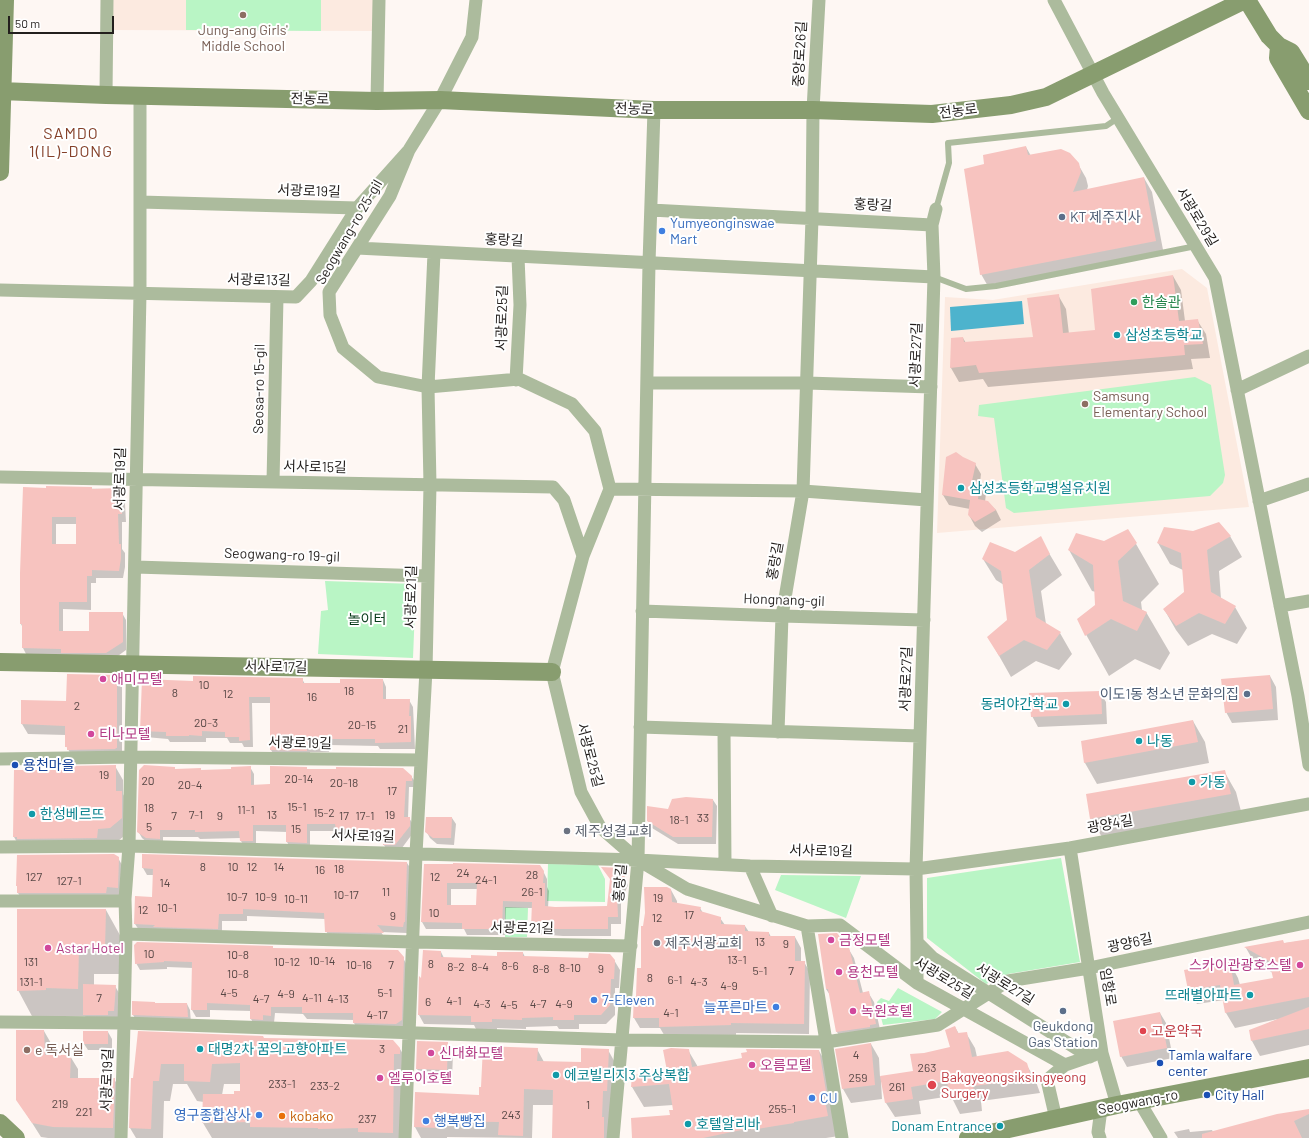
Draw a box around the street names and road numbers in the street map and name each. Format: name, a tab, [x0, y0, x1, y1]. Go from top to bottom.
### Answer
street label: 중앙로26길	[790, 20, 810, 88]
street label: 전농로	[291, 90, 329, 108]
street label: 전농로	[614, 100, 654, 118]
street label: 전농로	[938, 100, 978, 122]
street label: Seogwang-ro 25-gil	[312, 177, 386, 287]
street label: 서광로19길	[277, 181, 341, 201]
street label: 서광로29길	[1173, 184, 1221, 250]
street label: 홍랑길	[853, 196, 893, 214]
street label: 홍랑길	[484, 231, 524, 249]
street label: 서광로13길	[227, 271, 291, 289]
street label: 서광로25길	[493, 285, 511, 351]
street label: 서광로27길	[906, 322, 926, 388]
street label: Seosa-ro 15-gil	[250, 344, 268, 434]
street label: 서광로19길	[111, 447, 129, 511]
street label: 서사로15길	[283, 458, 347, 476]
street label: 홍랑길	[763, 541, 787, 581]
street label: Seogwang-ro 19-gil	[224, 545, 340, 565]
street label: 서광로21길	[402, 565, 420, 629]
street label: Hongnang-gil	[743, 590, 825, 610]
street label: 서광로27길	[896, 646, 916, 712]
street label: 서사로17길	[244, 658, 308, 676]
street label: 서광로25길	[573, 721, 607, 789]
street label: 서광로19길	[268, 734, 332, 752]
street label: 광양4길	[1086, 812, 1134, 836]
street label: 서사로19길	[331, 826, 395, 846]
street label: 서사로19길	[789, 842, 853, 860]
street label: 홍랑길	[610, 863, 630, 903]
street label: 서광로21길	[490, 919, 554, 937]
street label: 광양6길	[1106, 930, 1154, 956]
street label: 서광로25길	[911, 954, 977, 1002]
street label: 서광로27길	[973, 959, 1037, 1009]
street label: 임항로	[1097, 967, 1119, 1007]
street label: 서광로19길	[97, 1048, 117, 1112]
street label: Seogwang-ro	[1097, 1086, 1179, 1118]

